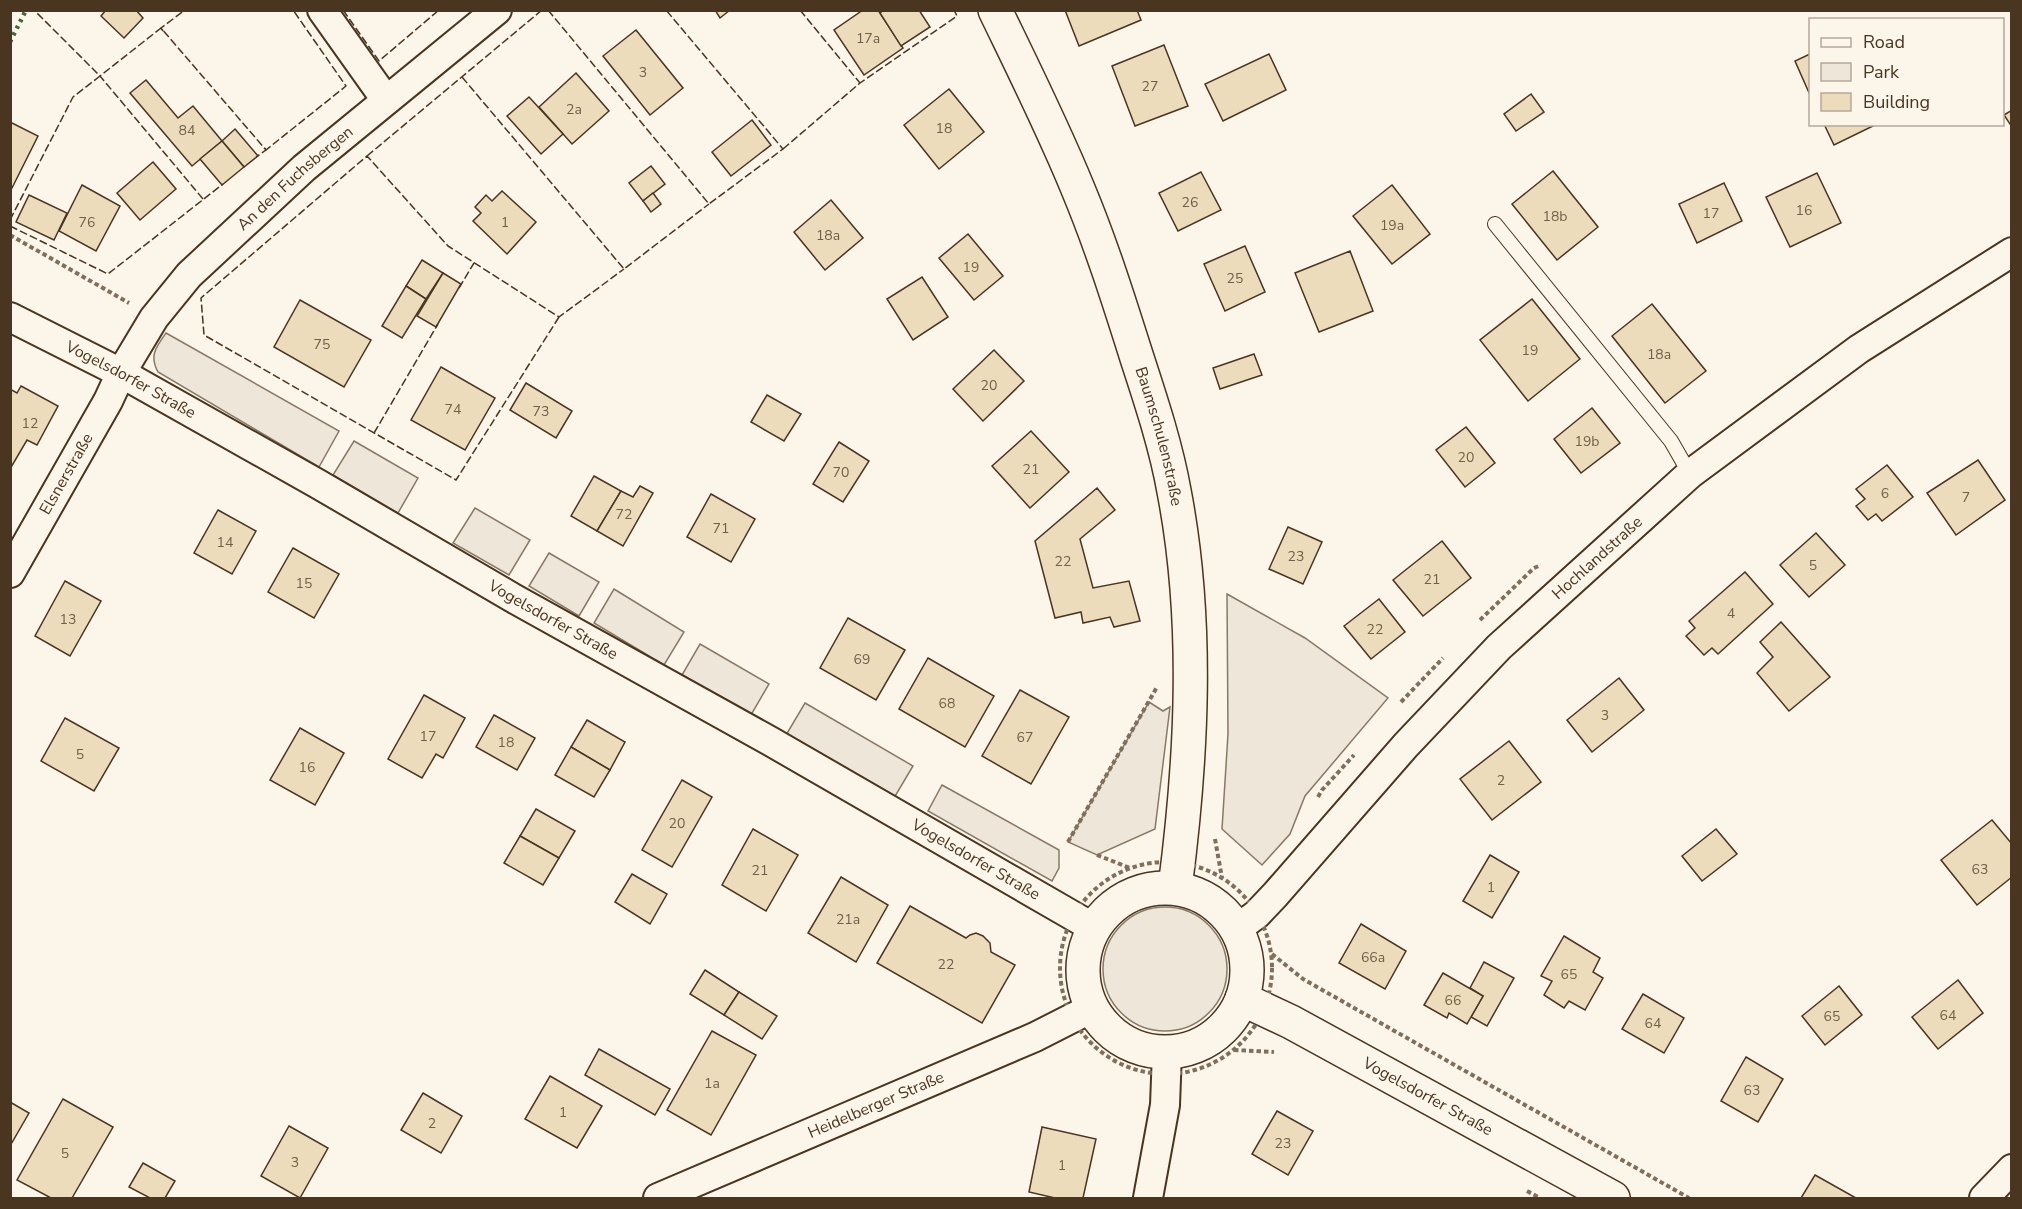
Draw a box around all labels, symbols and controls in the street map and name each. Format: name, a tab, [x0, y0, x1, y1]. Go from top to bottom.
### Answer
legend	[1809, 18, 2004, 126]
house number: 17a	[856, 29, 880, 48]
text: Road	[1863, 30, 1905, 54]
text: Park	[1863, 60, 1900, 84]
house number: 3	[639, 63, 647, 82]
house number: 27	[1142, 77, 1158, 96]
text: Building	[1863, 90, 1930, 114]
house number: 2a	[566, 100, 582, 119]
house number: 18	[936, 119, 952, 138]
house number: 84	[179, 121, 195, 140]
street label: An den Fuchsbergen	[232, 121, 358, 236]
house number: 26	[1182, 193, 1198, 212]
house number: 16	[1796, 201, 1812, 220]
house number: 17	[1703, 204, 1719, 223]
house number: 18b	[1543, 207, 1567, 226]
house number: 76	[79, 213, 95, 232]
house number: 1	[501, 213, 509, 232]
house number: 19a	[1380, 216, 1404, 235]
house number: 18a	[816, 226, 840, 245]
house number: 19	[963, 258, 979, 277]
house number: 25	[1227, 269, 1243, 288]
street label: Vogelsdorfer Straße	[61, 335, 200, 424]
house number: 75	[314, 335, 330, 354]
house number: 19	[1522, 341, 1538, 360]
house number: 18a	[1647, 345, 1671, 364]
street label: Baumschulenstraße	[1130, 364, 1188, 508]
house number: 20	[981, 376, 997, 395]
house number: 74	[445, 400, 461, 419]
house number: 73	[533, 402, 549, 421]
house number: 12	[22, 414, 38, 433]
street label: Elsnerstraße	[34, 429, 98, 519]
house number: 19b	[1575, 432, 1599, 451]
house number: 20	[1458, 448, 1474, 467]
house number: 21	[1023, 460, 1039, 479]
house number: 70	[833, 463, 849, 482]
house number: 6	[1881, 484, 1889, 503]
house number: 7	[1962, 488, 1970, 507]
house number: 72	[616, 505, 632, 524]
street label: Hochlandstraße	[1547, 511, 1647, 605]
house number: 71	[713, 519, 729, 538]
house number: 14	[217, 533, 233, 552]
house number: 23	[1288, 547, 1304, 566]
house number: 22	[1055, 552, 1071, 571]
house number: 5	[1809, 556, 1817, 575]
house number: 21	[1424, 570, 1440, 589]
house number: 15	[296, 574, 312, 593]
street label: Vogelsdorfer Straße	[483, 574, 622, 665]
house number: 4	[1727, 604, 1735, 623]
house number: 13	[60, 610, 76, 629]
house number: 22	[1367, 620, 1383, 639]
house number: 69	[854, 650, 870, 669]
house number: 68	[939, 694, 955, 713]
house number: 3	[1601, 706, 1609, 725]
house number: 17	[420, 727, 436, 746]
house number: 67	[1017, 728, 1033, 747]
house number: 18	[498, 733, 514, 752]
house number: 5	[76, 745, 84, 764]
house number: 16	[299, 758, 315, 777]
house number: 2	[1497, 771, 1505, 790]
street label: Vogelsdorfer Straße	[907, 813, 1044, 906]
house number: 20	[669, 814, 685, 833]
house number: 63	[1972, 860, 1988, 879]
house number: 21	[752, 861, 768, 880]
house number: 1	[1487, 878, 1495, 897]
house number: 21a	[836, 910, 860, 929]
house number: 66a	[1361, 948, 1385, 967]
house number: 22	[938, 955, 954, 974]
house number: 65	[1561, 965, 1577, 984]
house number: 66	[1445, 991, 1461, 1010]
house number: 64	[1940, 1006, 1956, 1025]
house number: 65	[1824, 1007, 1840, 1026]
house number: 64	[1645, 1014, 1661, 1033]
street label: Vogelsdorfer Straße	[1358, 1052, 1497, 1141]
street label: Heidelberger Straße	[804, 1066, 947, 1144]
house number: 1a	[704, 1074, 720, 1093]
house number: 63	[1744, 1081, 1760, 1100]
house number: 1	[559, 1103, 567, 1122]
house number: 2	[428, 1114, 436, 1133]
house number: 23	[1275, 1134, 1291, 1153]
house number: 5	[61, 1144, 69, 1163]
house number: 3	[291, 1153, 299, 1172]
house number: 1	[1058, 1156, 1066, 1175]

